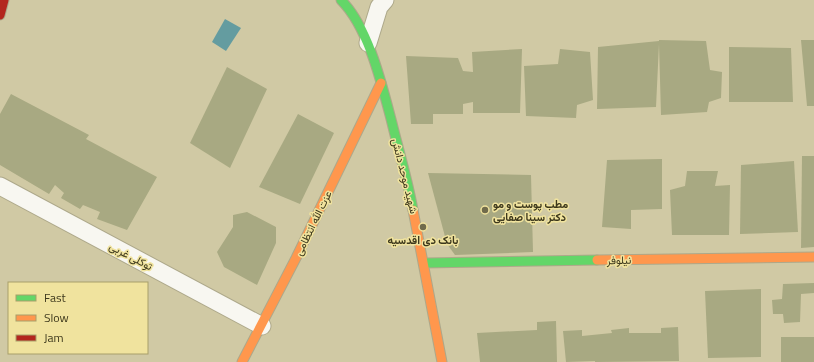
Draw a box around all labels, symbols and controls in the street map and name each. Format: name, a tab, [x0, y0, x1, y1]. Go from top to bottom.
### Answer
street label: شهید موحد دانش	[388, 137, 422, 216]
street label: عزت الله انتظامی	[290, 188, 336, 258]
place label: مطب پوست و مو دکتر سینا صفایی	[493, 196, 568, 225]
marker: مطب پوست و مو دکتر سینا صفایی	[480, 205, 490, 215]
marker: بانک دی اقدسیه	[418, 222, 428, 232]
place label: بانک دی اقدسیه	[388, 232, 458, 248]
street label: توکلی غربی	[106, 238, 156, 274]
street label: نیلوفر	[605, 252, 632, 268]
legend	[8, 282, 148, 354]
text: Fast	[44, 288, 67, 307]
text: Slow	[44, 308, 69, 327]
text: Jam	[44, 328, 64, 347]

